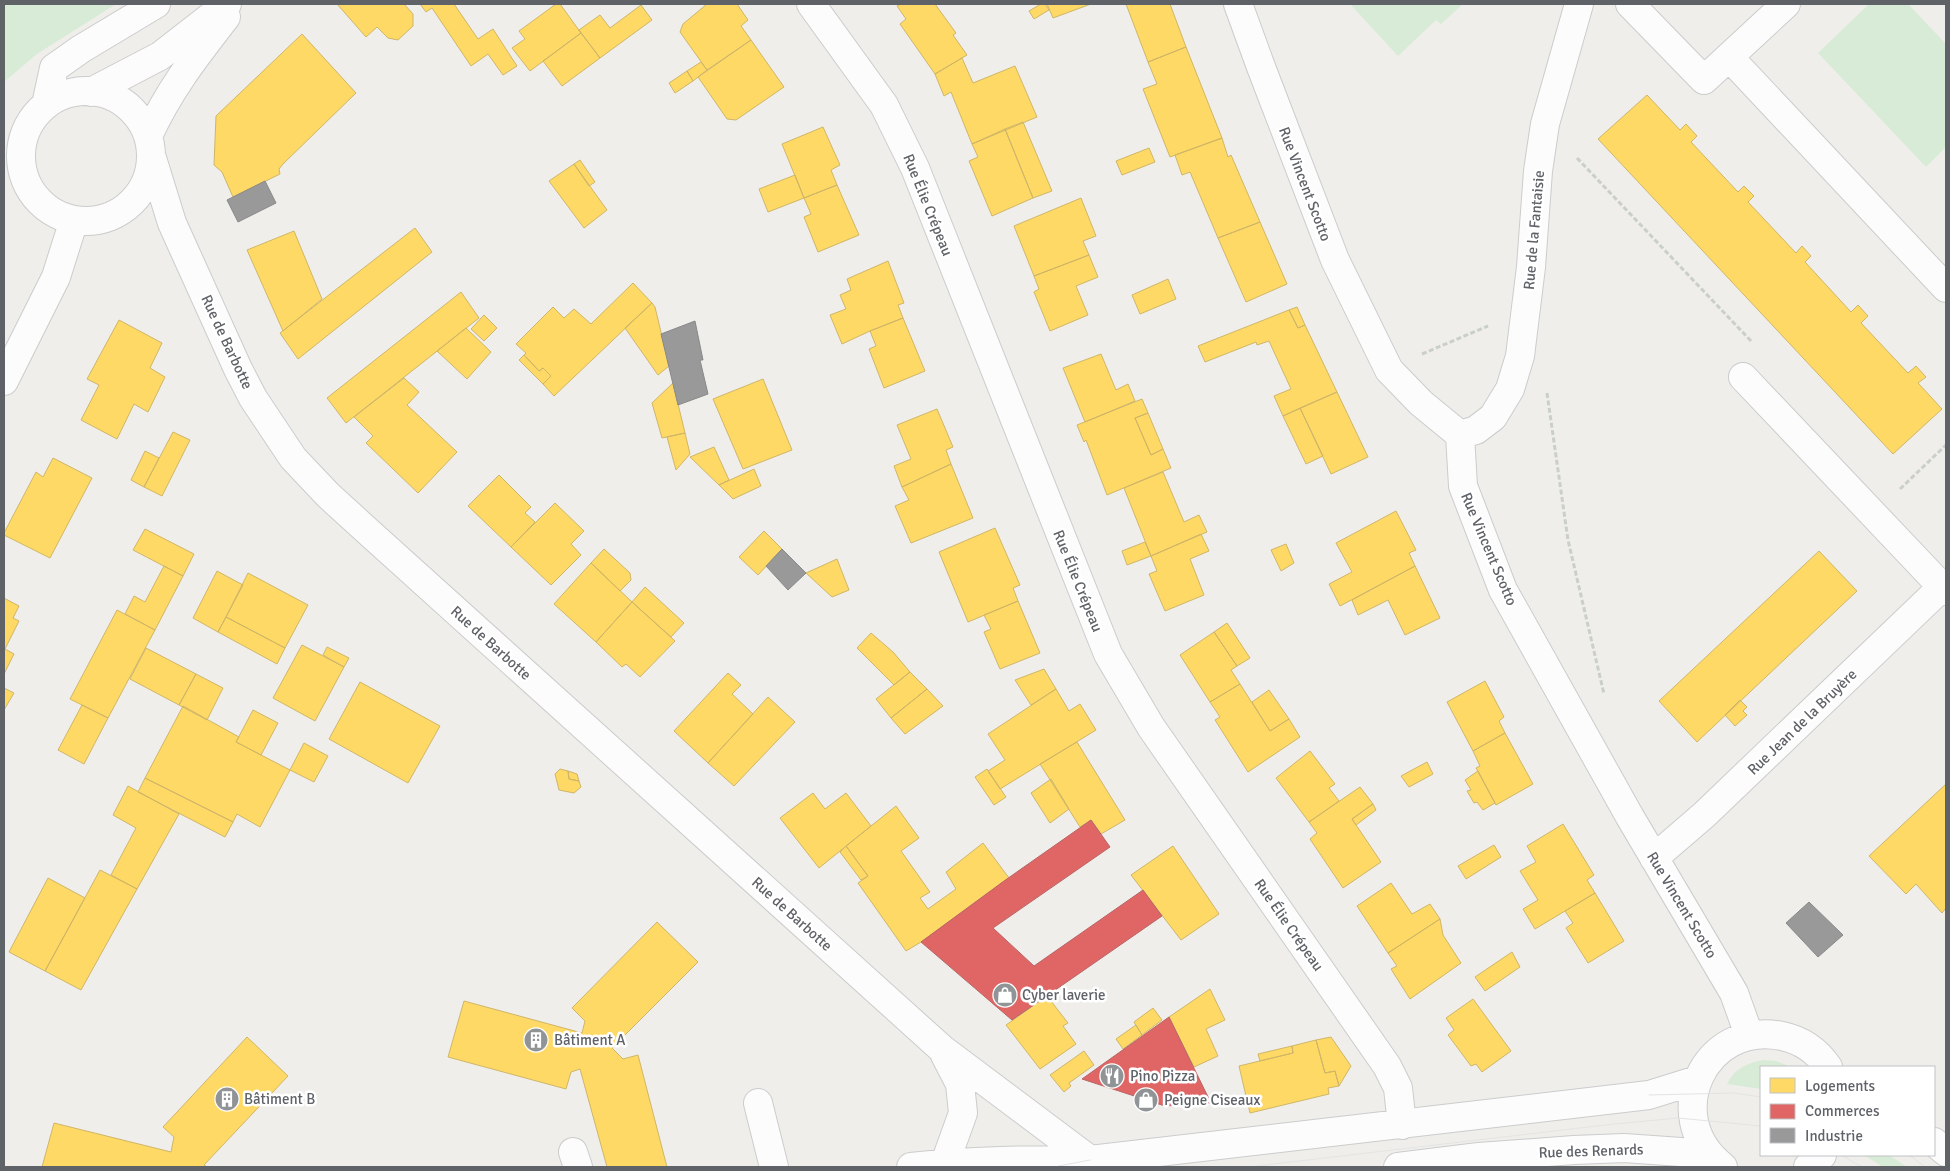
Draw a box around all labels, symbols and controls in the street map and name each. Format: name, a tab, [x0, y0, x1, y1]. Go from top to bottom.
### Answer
street label: Rue Vincent Scotto	[1275, 124, 1335, 244]
street label: Rue Élie Crépeau	[899, 151, 958, 259]
street label: Rue de la Fantaisie	[1520, 169, 1548, 291]
street label: Rue de Barbotte	[197, 292, 257, 392]
street label: Rue Vincent Scotto	[1457, 490, 1521, 608]
street label: Rue Élie Crépeau	[1049, 527, 1108, 635]
street label: Rue de Barbotte	[447, 602, 535, 684]
street label: Rue Jean de la Bruyère	[1744, 665, 1860, 779]
street label: Rue Vincent Scotto	[1643, 849, 1721, 962]
street label: Rue de Barbotte	[748, 873, 836, 955]
street label: Rue Élie Crépeau	[1251, 875, 1328, 975]
shop icon: Cyber laverie	[992, 982, 1018, 1008]
place label: Cyber laverie	[1022, 986, 1106, 1004]
building icon: Bâtiment A	[523, 1027, 549, 1053]
place label: Bâtiment A	[554, 1031, 625, 1049]
restaurant icon: Pino Pizza	[1099, 1063, 1125, 1089]
legend	[1760, 1066, 1935, 1156]
place label: Pino Pizza	[1130, 1067, 1195, 1085]
text: Logements	[1805, 1077, 1876, 1095]
building icon: Bâtiment B	[214, 1086, 240, 1112]
shop icon: Peigne Ciseaux	[1133, 1087, 1159, 1113]
place label: Bâtiment B	[244, 1090, 315, 1108]
place label: Peigne Ciseaux	[1164, 1091, 1261, 1109]
text: Commerces	[1805, 1102, 1880, 1120]
text: Industrie	[1805, 1127, 1863, 1145]
street label: Rue des Renards	[1538, 1140, 1644, 1162]

